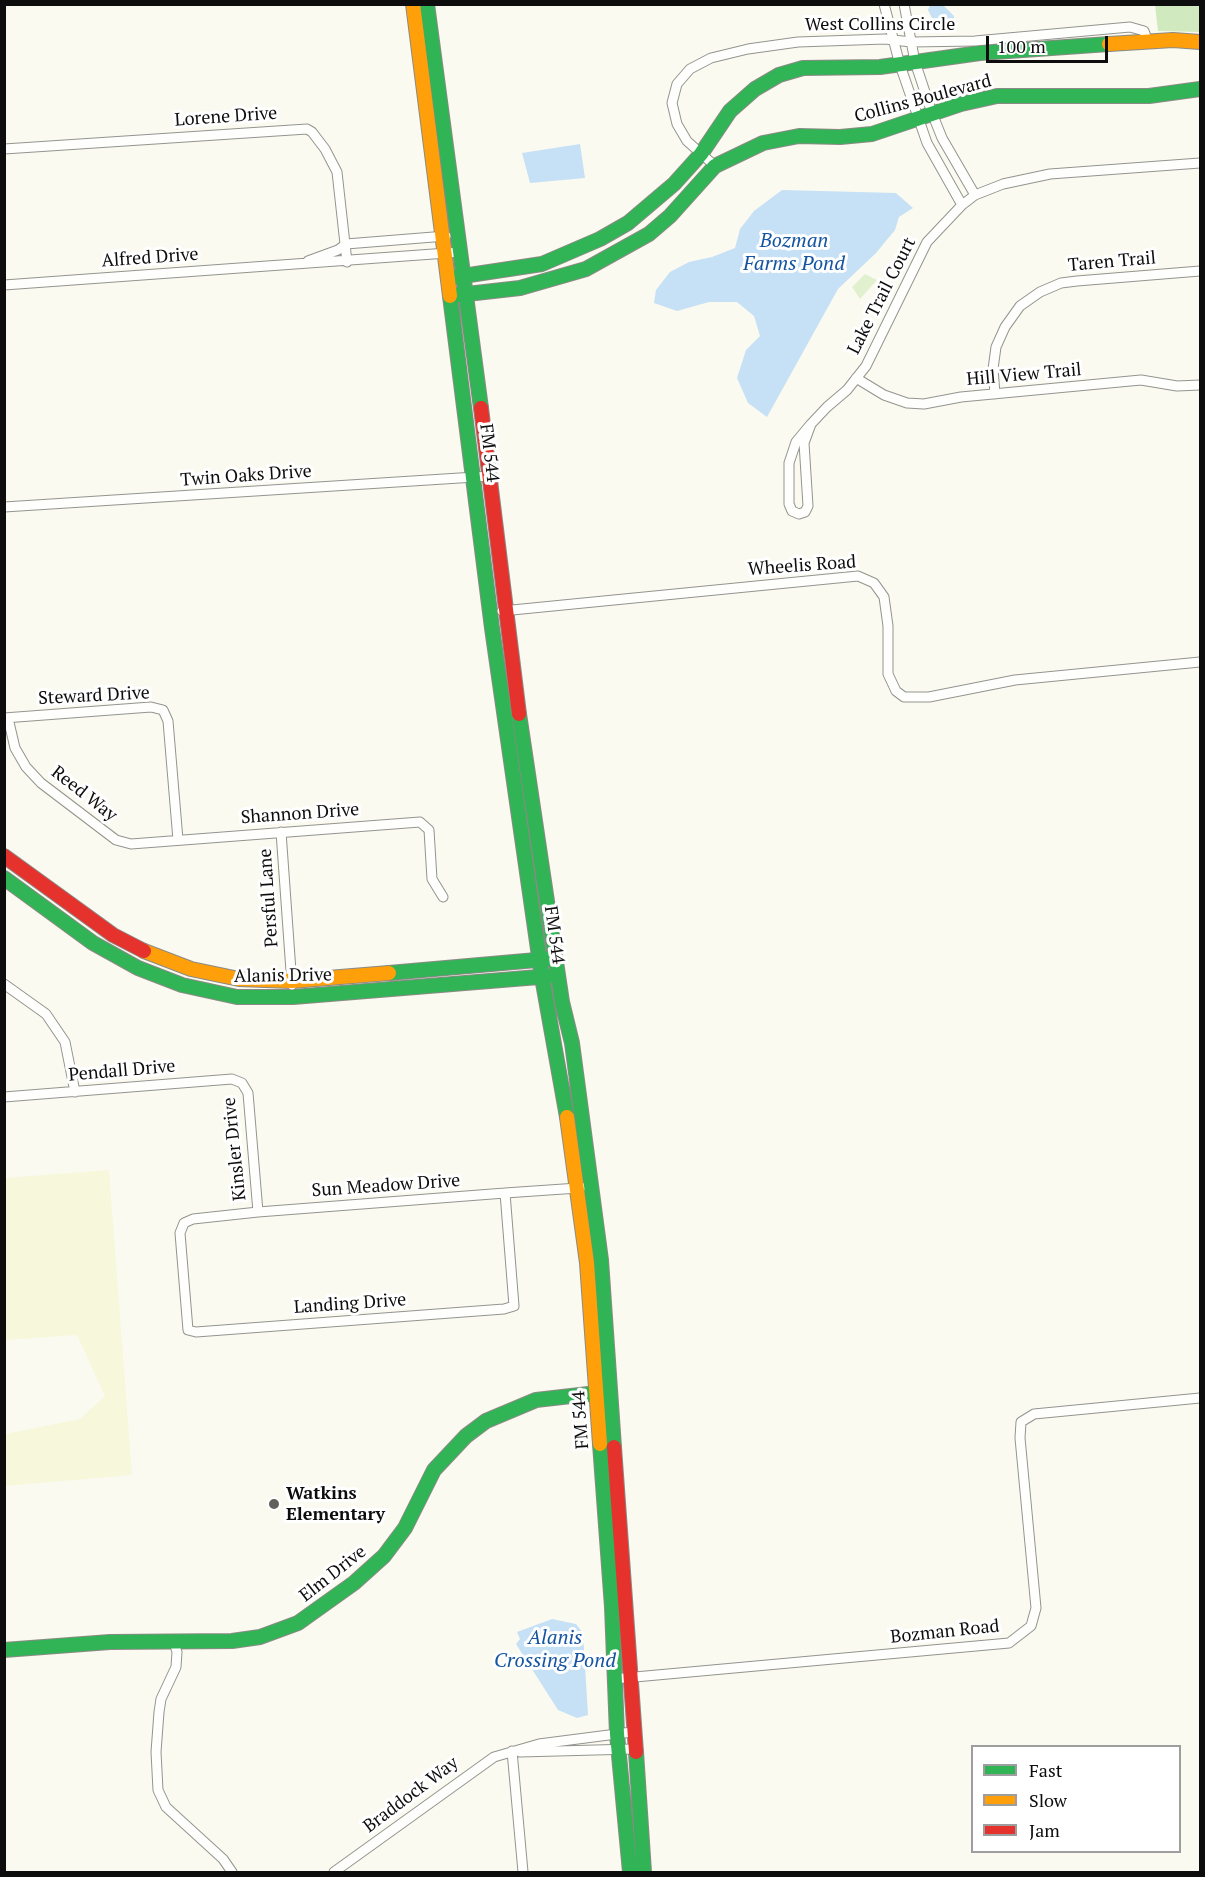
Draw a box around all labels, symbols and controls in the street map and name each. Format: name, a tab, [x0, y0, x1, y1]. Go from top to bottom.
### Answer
street label: West Collins Circle	[805, 14, 955, 36]
scale bar	[989, 24, 1110, 62]
text: 100 m	[997, 34, 1046, 58]
street label: Collins Boulevard	[852, 70, 994, 128]
street label: Lorene Drive	[174, 103, 278, 131]
water label: Bozman Farms Pond	[743, 229, 845, 276]
street label: Lake Trail Court	[843, 234, 921, 358]
street label: Alfred Drive	[101, 244, 199, 272]
street label: Taren Trail	[1067, 247, 1157, 277]
street label: Hill View Trail	[966, 359, 1082, 391]
street label: FM 544	[475, 423, 503, 483]
street label: Twin Oaks Drive	[180, 461, 312, 491]
street label: Wheelis Road	[747, 551, 857, 581]
street label: Steward Drive	[38, 682, 150, 710]
street label: Reed Way	[47, 762, 121, 826]
street label: Shannon Drive	[240, 799, 360, 829]
street label: Persful Lane	[255, 848, 283, 948]
street label: FM 544	[539, 905, 569, 965]
street label: Alanis Drive	[234, 964, 332, 988]
street label: Pendall Drive	[68, 1056, 176, 1086]
street label: Kinsler Drive	[219, 1096, 251, 1202]
street label: Sun Meadow Drive	[311, 1170, 461, 1202]
street label: Landing Drive	[293, 1289, 407, 1319]
street label: FM 544	[568, 1390, 594, 1450]
place label: Watkins Elementary	[286, 1483, 385, 1526]
marker: Watkins Elementary	[267, 1497, 281, 1511]
street label: Elm Drive	[295, 1541, 371, 1607]
street label: Bozman Road	[889, 1616, 1001, 1648]
water label: Alanis Crossing Pond	[494, 1626, 616, 1673]
legend	[971, 1745, 1181, 1853]
street label: Braddock Way	[359, 1752, 463, 1838]
text: Fast	[1029, 1758, 1062, 1782]
text: Slow	[1029, 1788, 1067, 1812]
text: Jam	[1029, 1818, 1060, 1842]

